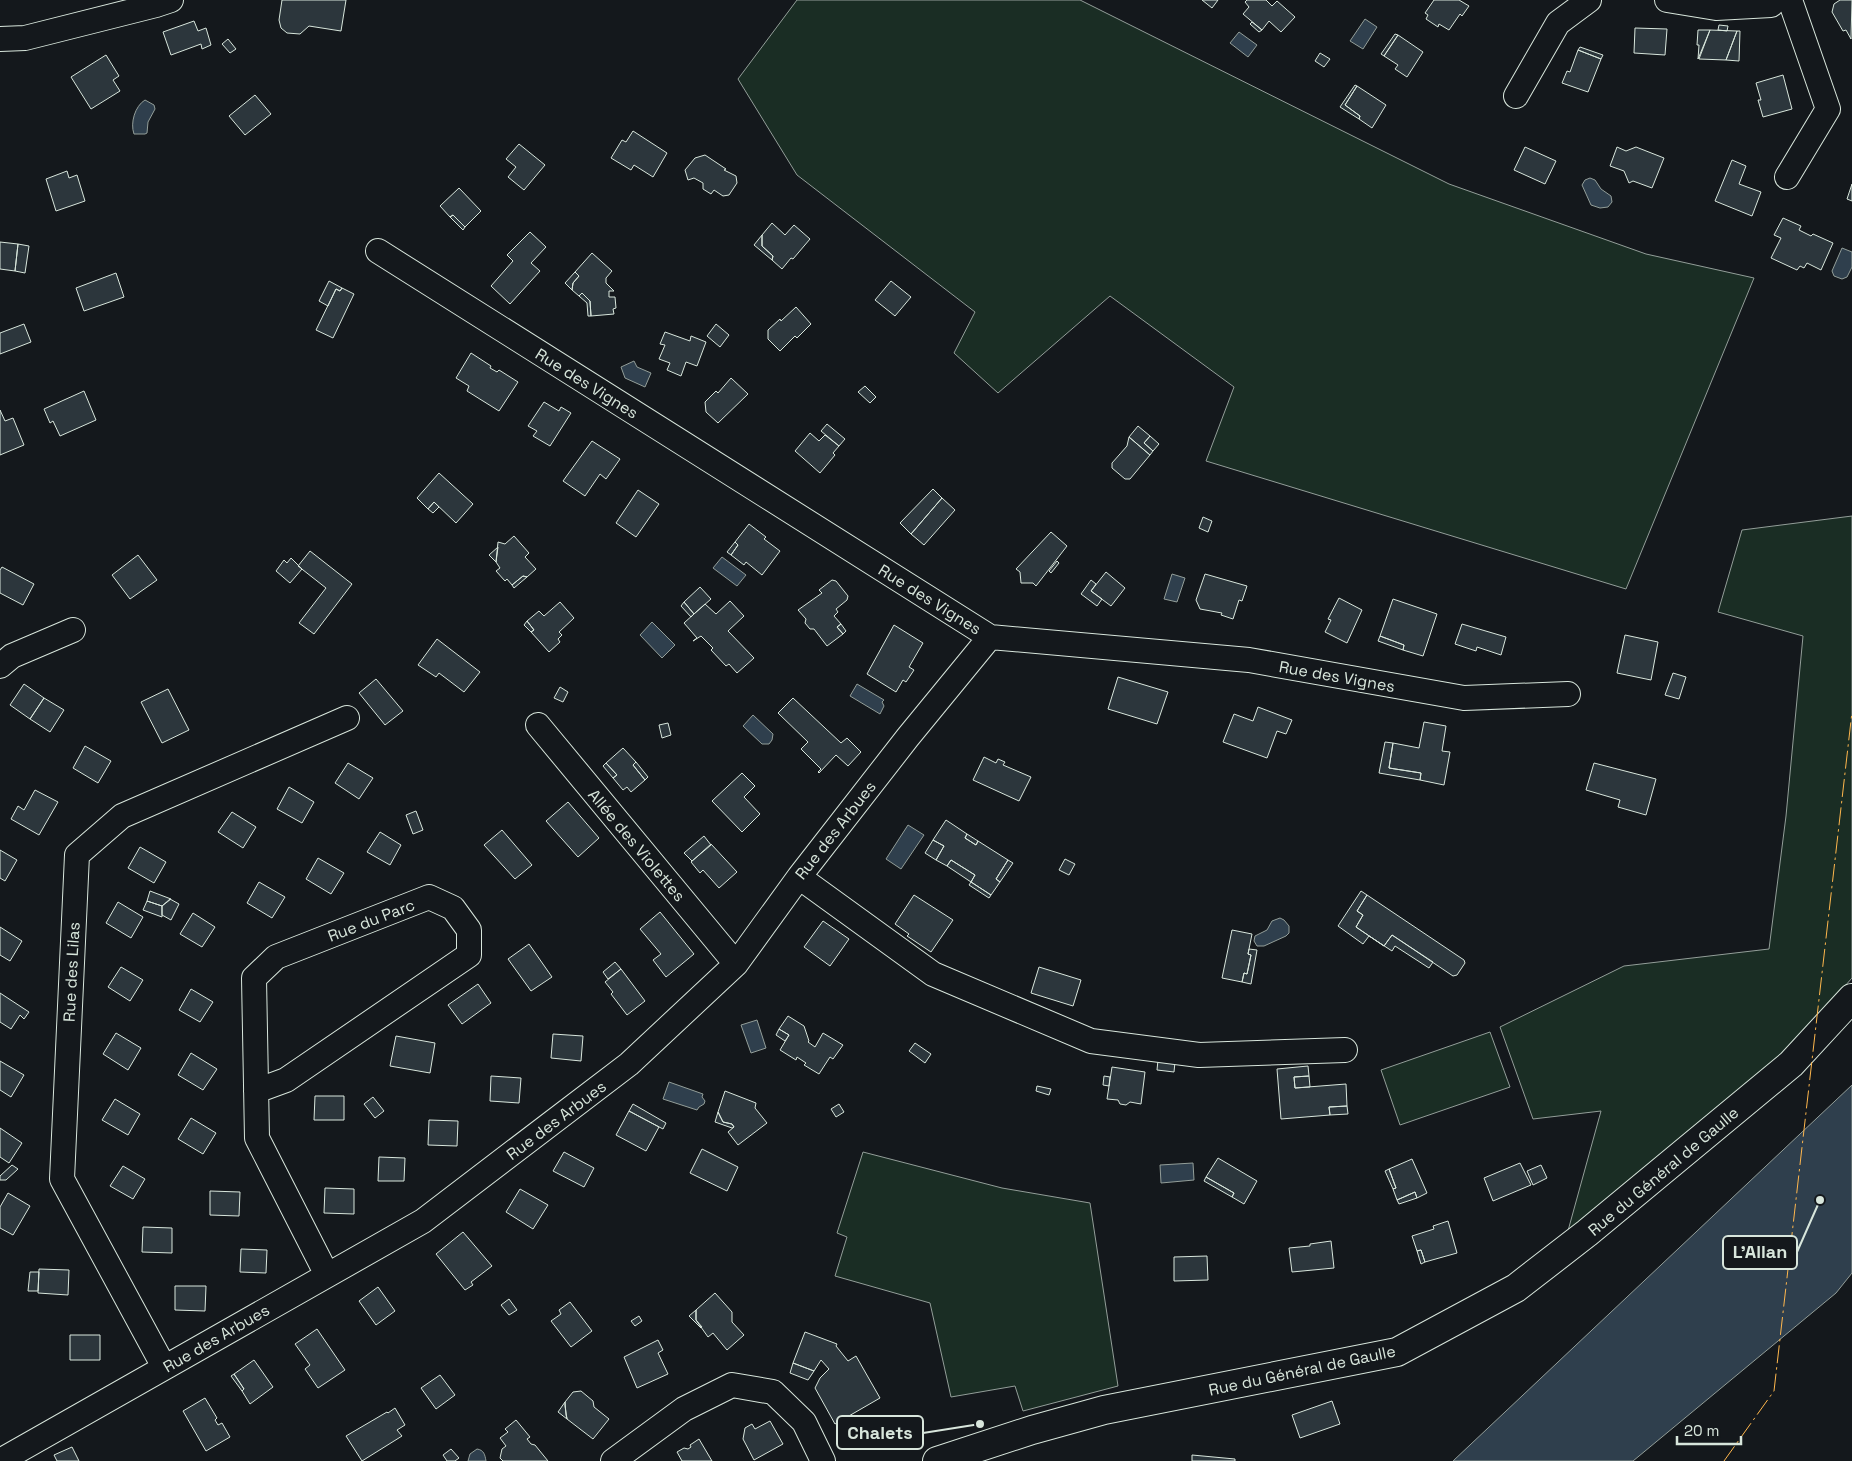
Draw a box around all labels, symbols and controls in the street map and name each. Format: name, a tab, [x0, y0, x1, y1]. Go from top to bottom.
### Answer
street label: Rue des Vignes	[531, 343, 642, 423]
street label: Rue des Vignes	[874, 559, 985, 639]
street label: Rue des Vignes	[1277, 656, 1397, 697]
street label: Rue des Arbues	[790, 777, 881, 884]
street label: Allée des Violettes	[583, 785, 690, 906]
street label: Rue du Parc	[325, 894, 418, 947]
street label: Rue des Lilas	[58, 922, 85, 1022]
street label: Rue des Arbues	[502, 1076, 610, 1165]
street label: Rue du Général de Gaulle	[1584, 1102, 1743, 1241]
callout: L'Allan	[1723, 1236, 1797, 1269]
text: L'Allan	[1733, 1240, 1787, 1263]
street label: Rue des Arbues	[159, 1299, 273, 1377]
street label: Rue du Général de Gaulle	[1207, 1340, 1397, 1401]
scale bar	[1677, 1414, 1741, 1446]
callout: Chalets	[837, 1416, 923, 1449]
text: Chalets	[847, 1421, 913, 1444]
text: 20 m	[1684, 1421, 1719, 1440]

